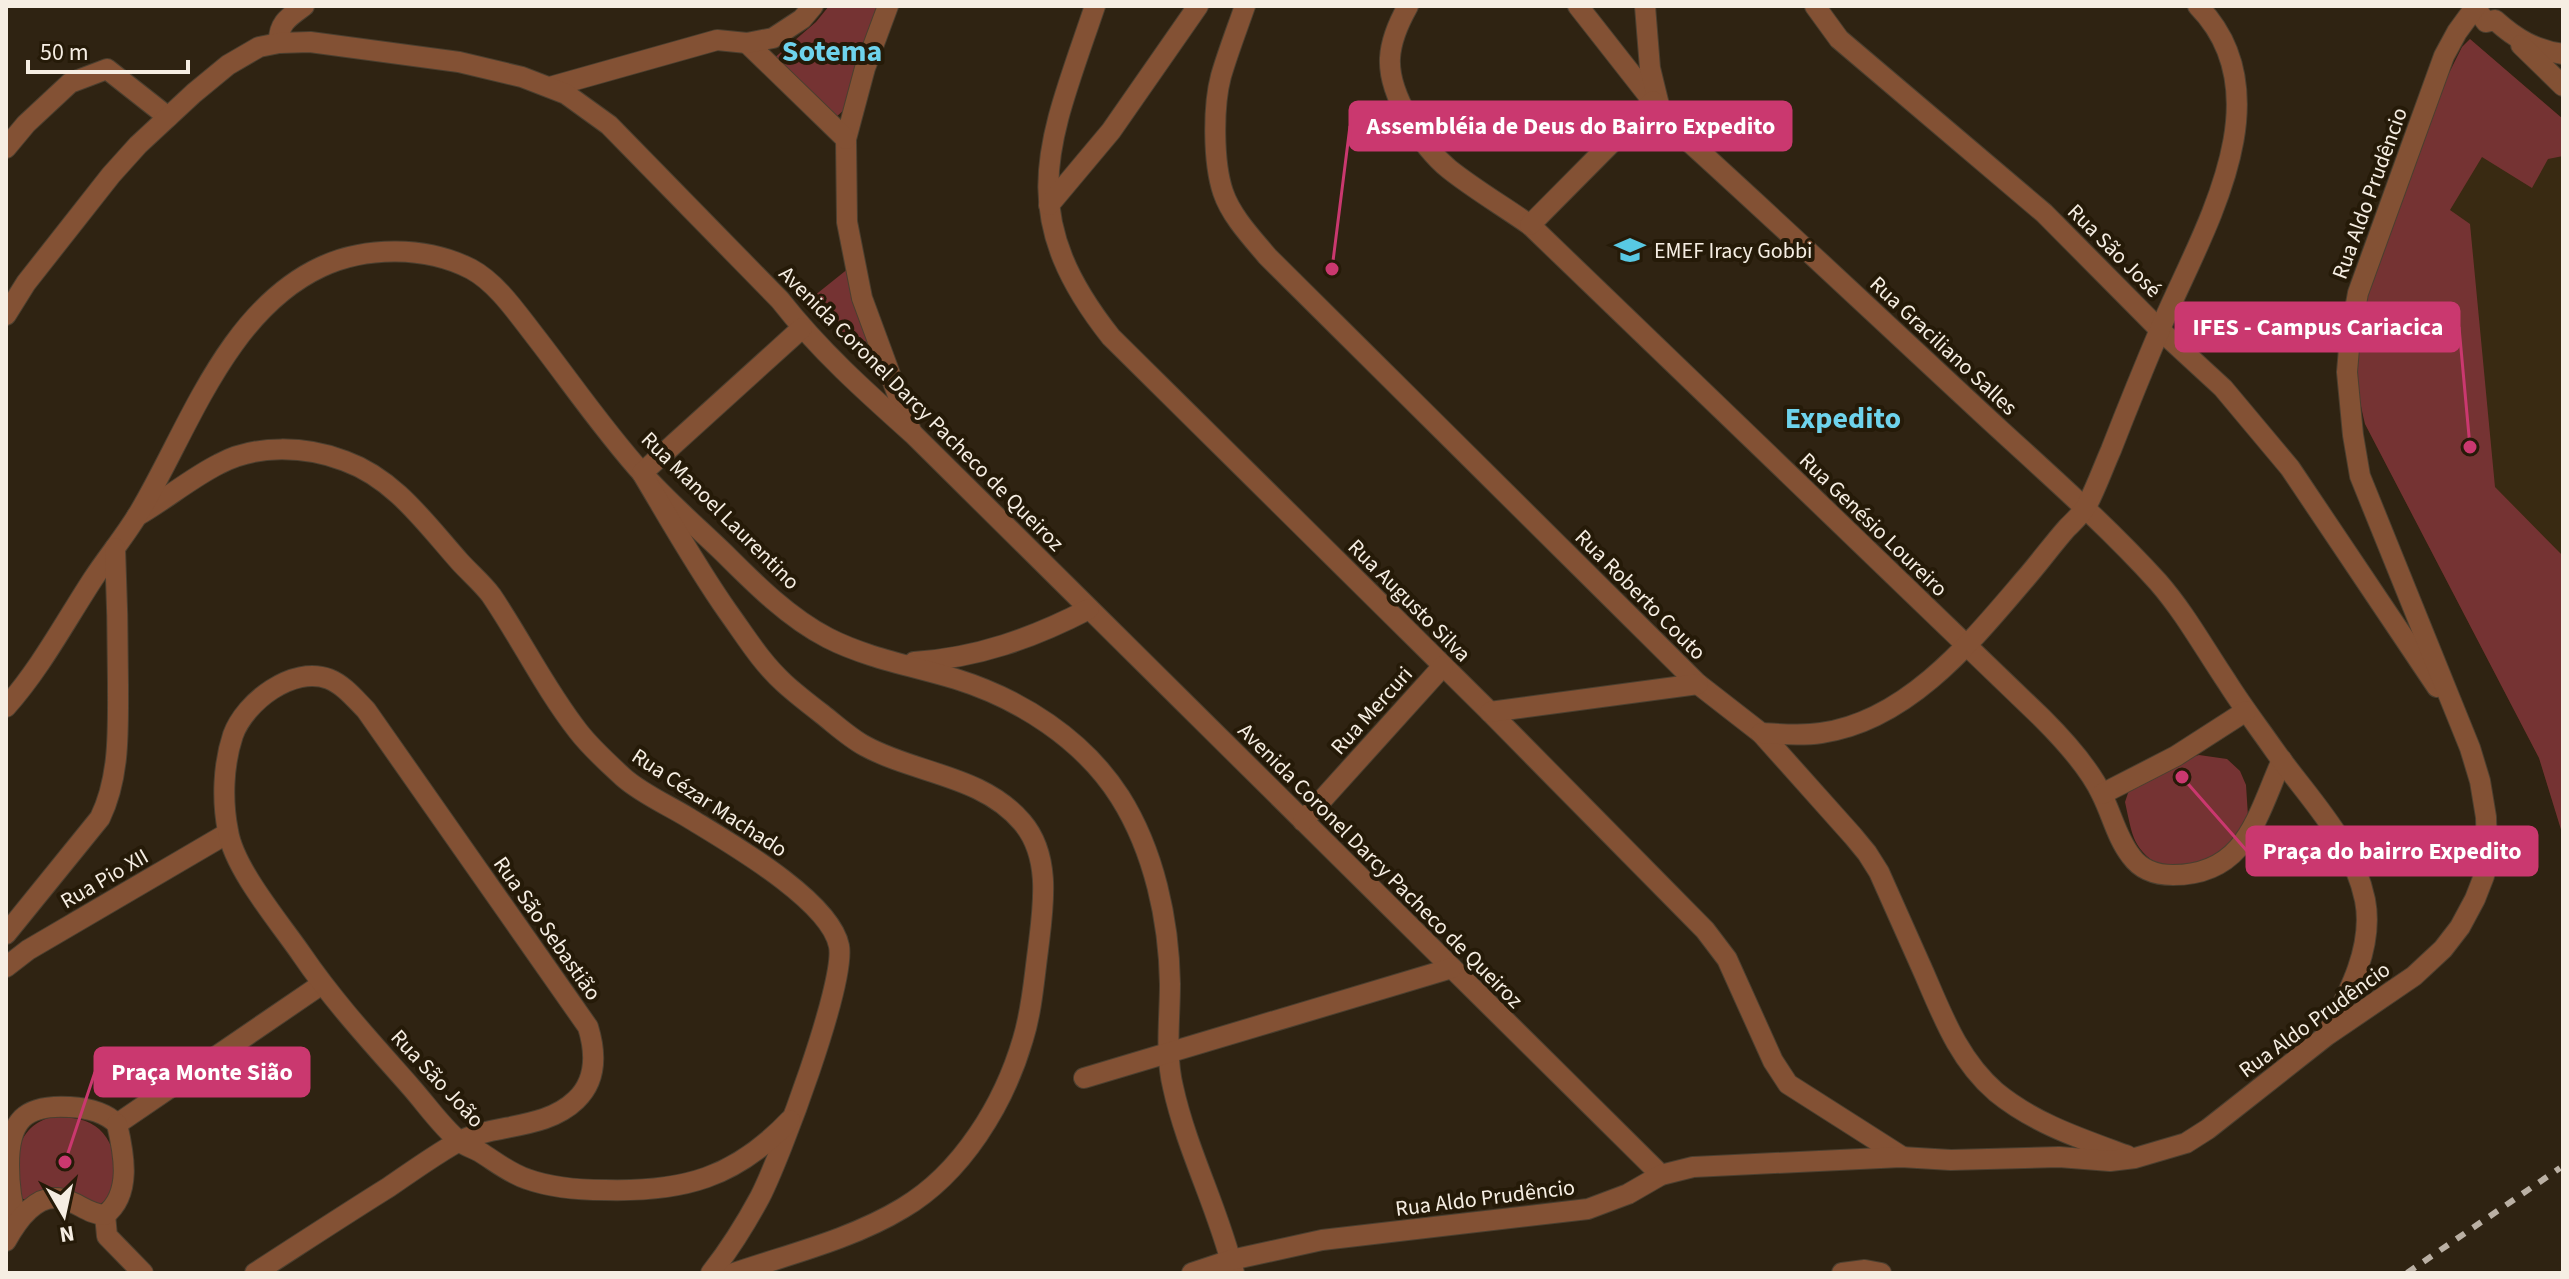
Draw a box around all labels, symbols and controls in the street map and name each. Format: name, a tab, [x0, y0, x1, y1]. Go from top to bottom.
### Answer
scale bar	[28, 24, 188, 74]
district label: Sotema	[782, 30, 882, 73]
text: 50 m	[40, 35, 89, 70]
callout: Assembléia de Deus do Bairro Expedito	[1350, 102, 1791, 150]
street label: Rua Aldo Prudêncio	[2324, 103, 2416, 284]
text: Assembléia de Deus do Bairro Expedito	[1366, 109, 1775, 144]
street label: Rua São José	[2060, 196, 2169, 305]
school or university icon: EMEF Iracy Gobbi	[1613, 233, 1647, 267]
place label: EMEF Iracy Gobbi	[1654, 235, 1813, 267]
street label: Avenida Coronel Darcy Pacheco de Queiroz	[771, 259, 1071, 559]
street label: Rua Graciliano Salles	[1862, 269, 2024, 423]
callout: IFES - Campus Cariacica	[2176, 303, 2459, 351]
text: IFES - Campus Cariacica	[2193, 310, 2443, 345]
district label: Expedito	[1785, 397, 1901, 440]
street label: Rua Manoel Laurentino	[634, 424, 807, 597]
street label: Rua Genésio Loureiro	[1792, 445, 1955, 604]
street label: Rua Roberto Couto	[1567, 522, 1713, 668]
street label: Rua Augusto Silva	[1340, 532, 1478, 670]
street label: Rua Mercuri	[1323, 659, 1420, 762]
street label: Avenida Coronel Darcy Pacheco de Queiroz	[1230, 716, 1530, 1016]
street label: Rua Cézar Machado	[625, 740, 794, 865]
callout: Praça do bairro Expedito	[2247, 827, 2537, 875]
text: Praça do bairro Expedito	[2263, 834, 2521, 869]
street label: Rua Pio XII	[54, 841, 155, 917]
street label: Rua São Sebastião	[485, 850, 609, 1007]
street label: Rua Aldo Prudêncio	[2232, 954, 2397, 1086]
street label: Rua São João	[383, 1022, 491, 1135]
callout: Praça Monte Sião	[95, 1048, 309, 1096]
text: Praça Monte Sião	[111, 1055, 293, 1090]
street label: Rua Aldo Prudêncio	[1394, 1171, 1577, 1225]
north arrow	[24, 1175, 104, 1255]
text: N	[57, 1217, 77, 1251]

